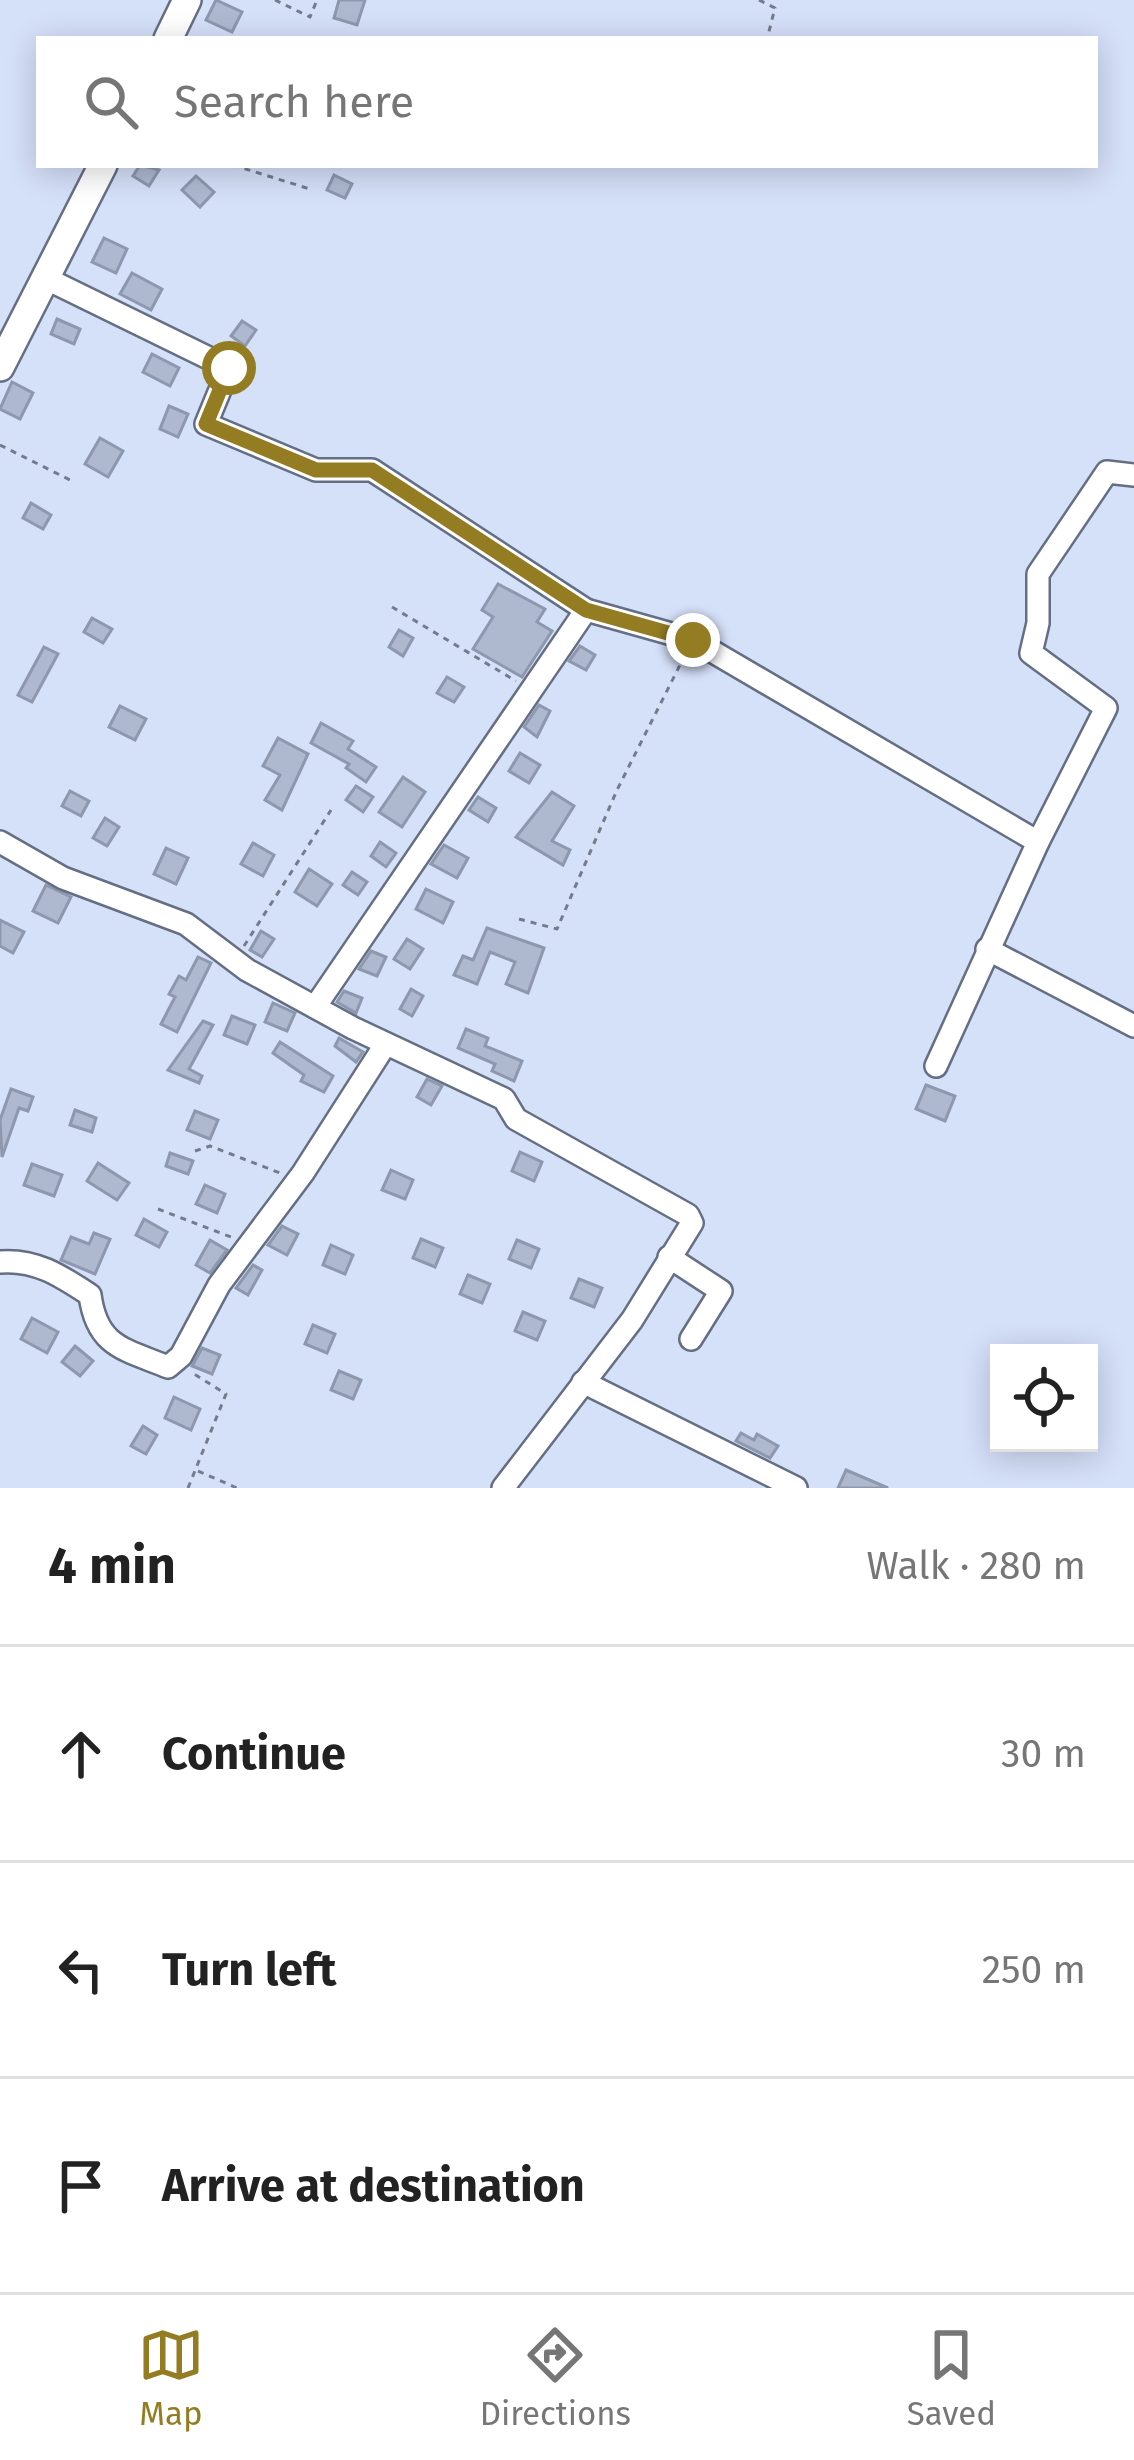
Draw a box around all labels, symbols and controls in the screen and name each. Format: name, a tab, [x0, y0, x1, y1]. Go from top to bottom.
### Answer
search box	[36, 36, 1098, 168]
icon: search	[78, 69, 144, 135]
text: Search here	[174, 75, 414, 129]
route start	[202, 341, 256, 395]
route end	[666, 613, 720, 667]
map controls	[990, 1344, 1098, 1452]
button: locate	[990, 1344, 1098, 1452]
text: 4 min	[48, 1535, 176, 1597]
text: Walk · 280 m	[866, 1543, 1086, 1589]
icon: ahead	[48, 1721, 114, 1787]
text: Continue	[162, 1727, 346, 1781]
text: 30 m	[1001, 1731, 1086, 1777]
icon: left	[48, 1937, 114, 2003]
text: Turn left	[162, 1943, 336, 1997]
text: 250 m	[982, 1947, 1086, 1993]
icon: arrive	[48, 2153, 114, 2219]
text: Arrive at destination	[162, 2159, 585, 2213]
tab: Map	[138, 2322, 204, 2434]
tab: Directions	[480, 2322, 631, 2434]
tab: Saved	[907, 2322, 996, 2434]

